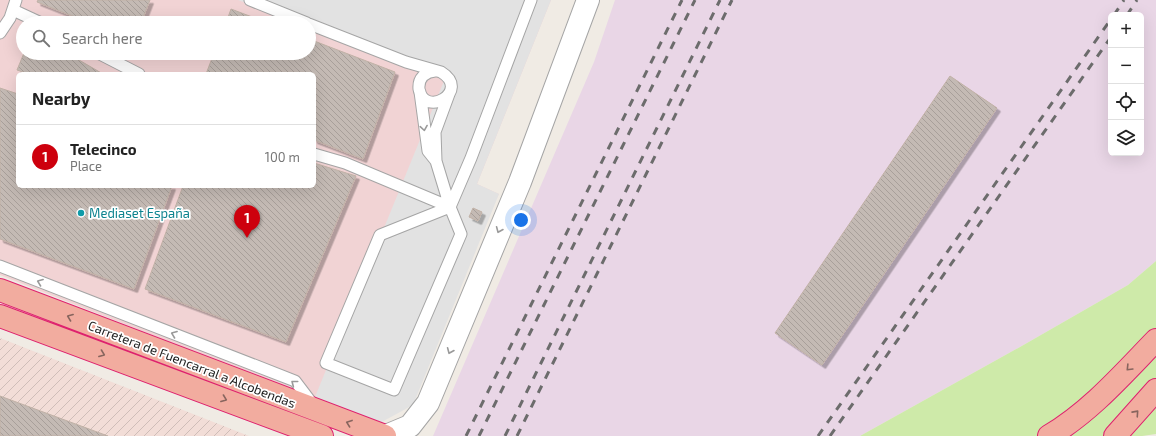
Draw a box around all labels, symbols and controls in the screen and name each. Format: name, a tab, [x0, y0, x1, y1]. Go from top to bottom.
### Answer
map controls	[1108, 12, 1144, 156]
button: +	[1108, 12, 1144, 48]
search box	[16, 16, 316, 60]
icon: search	[30, 27, 52, 49]
text: Search here	[62, 29, 143, 47]
button: −	[1108, 48, 1144, 84]
button: locate	[1108, 84, 1144, 120]
text: Nearby	[32, 88, 90, 108]
button: layers	[1108, 120, 1144, 156]
one-way arrow	[419, 125, 428, 131]
text: Telecinco	[70, 140, 137, 158]
text: 1	[42, 149, 48, 165]
text: 100 m	[265, 149, 300, 165]
text: Place	[70, 158, 102, 174]
place label: Mediaset España	[89, 205, 190, 221]
pin: 1	[234, 205, 260, 238]
marker: Mediaset España	[76, 208, 86, 218]
your location	[511, 210, 531, 230]
one-way arrow	[496, 227, 504, 234]
one-way arrow	[37, 278, 44, 286]
one-way arrow	[67, 314, 74, 322]
street label: Carretera de Fuencarral a Alcobendas	[86, 317, 298, 411]
one-way arrow	[171, 331, 178, 339]
one-way arrow	[446, 347, 454, 354]
one-way arrow	[99, 349, 106, 357]
one-way arrow	[1126, 363, 1134, 371]
one-way arrow	[292, 381, 299, 388]
one-way arrow	[220, 395, 227, 403]
one-way arrow	[1131, 410, 1138, 418]
one-way arrow	[345, 419, 352, 428]

